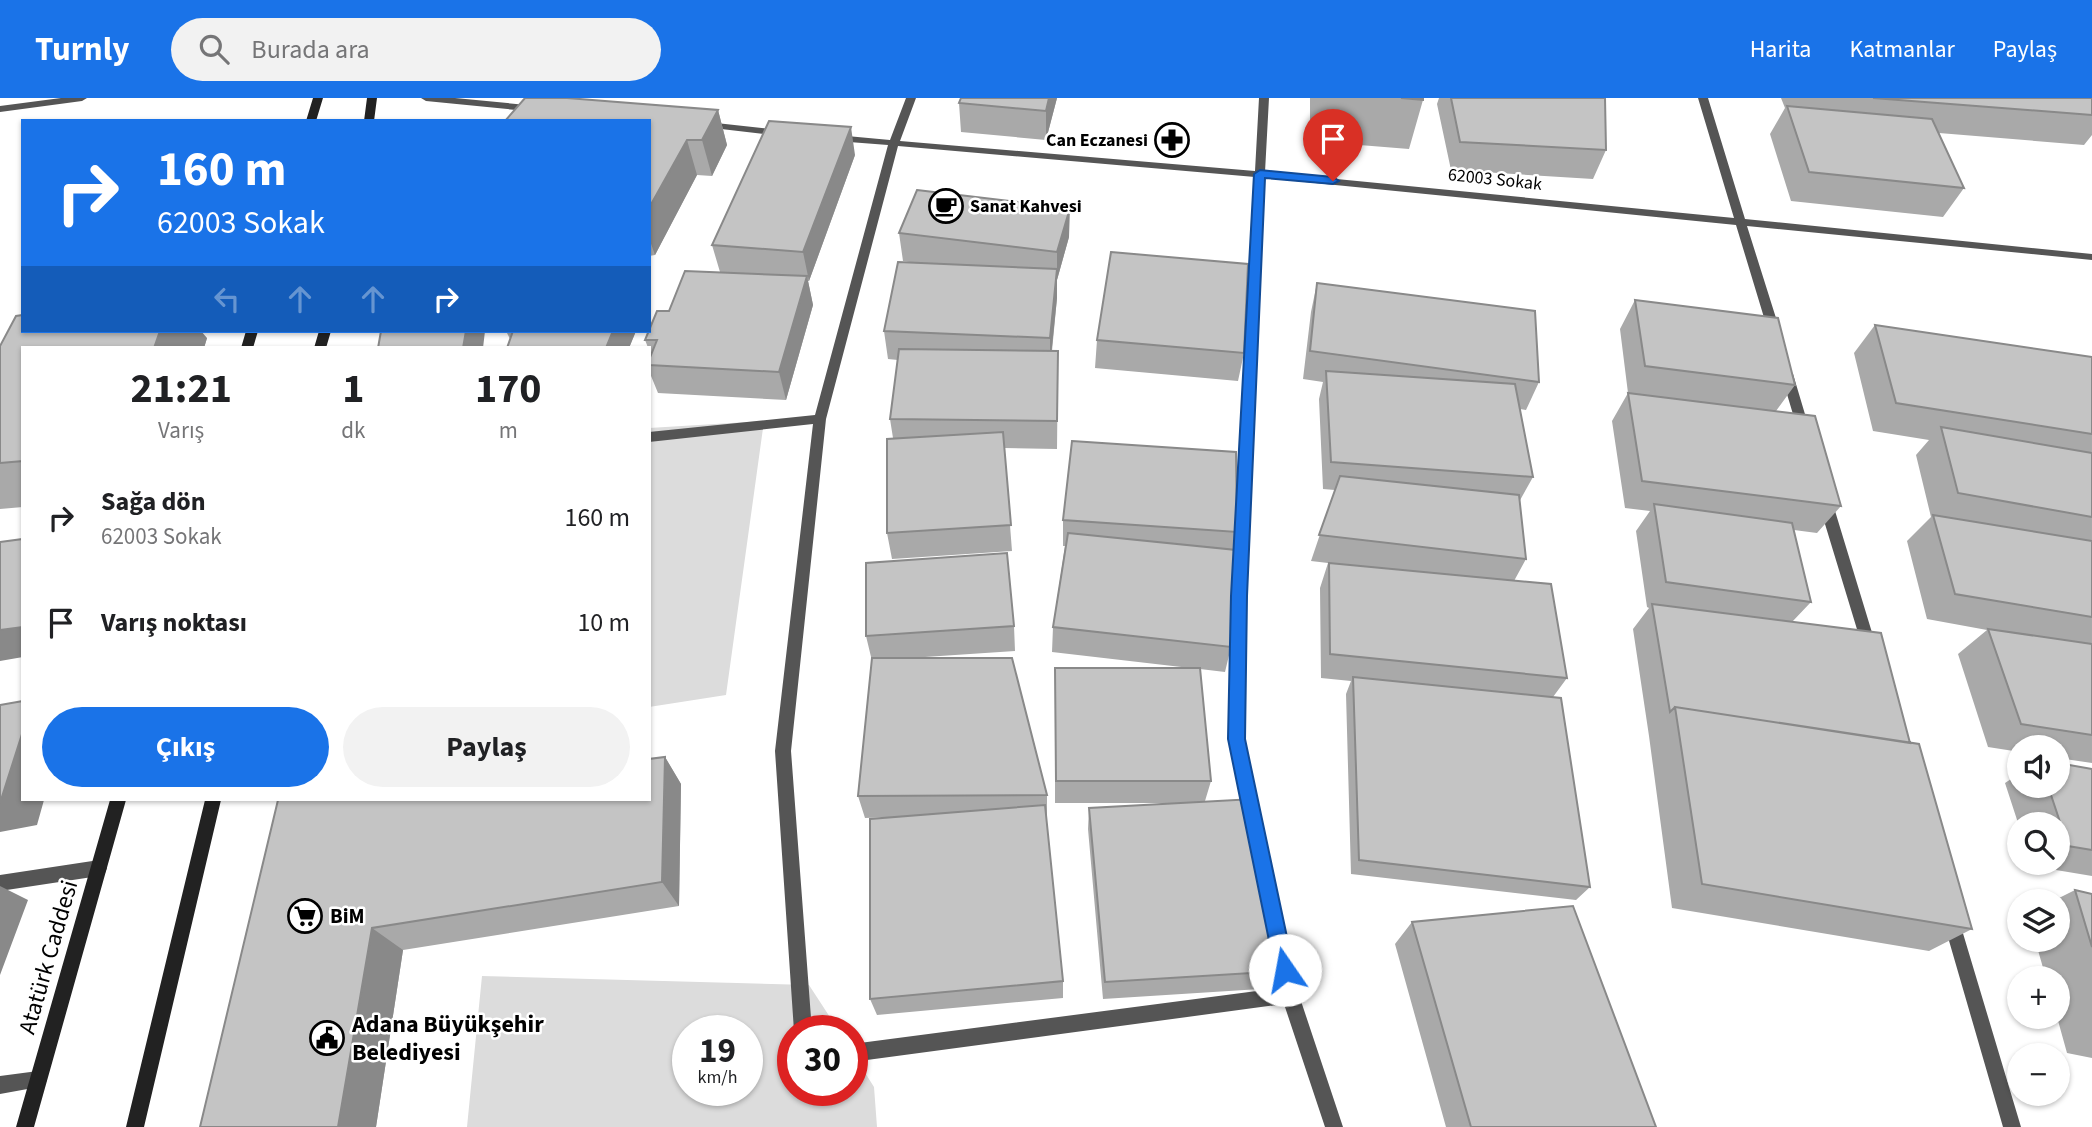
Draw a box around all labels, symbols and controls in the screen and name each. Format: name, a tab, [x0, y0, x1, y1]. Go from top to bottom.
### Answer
search box	[171, 18, 661, 81]
text: Turnly	[35, 26, 129, 73]
icon: search	[195, 30, 233, 68]
text: Burada ara	[251, 31, 370, 68]
text: Harita	[1750, 32, 1811, 67]
text: Katmanlar	[1849, 32, 1955, 67]
text: Paylaş	[1993, 32, 2057, 67]
pin	[1303, 109, 1363, 181]
icon: arrive	[1314, 120, 1352, 158]
pharmacy icon: Can Eczanesi	[1153, 121, 1191, 159]
place label: Can Eczanesi	[1046, 128, 1148, 153]
text: 160 m	[157, 135, 286, 205]
icon: right	[42, 147, 133, 238]
street label: 62003 Sokak	[1447, 162, 1543, 197]
cafe icon: Sanat Kahvesi	[927, 187, 965, 225]
place label: Sanat Kahvesi	[970, 194, 1082, 219]
text: 62003 Sokak	[157, 200, 325, 246]
icon: left	[208, 280, 246, 318]
icon: ahead	[281, 280, 319, 318]
icon: ahead	[354, 280, 392, 318]
icon: right	[427, 280, 465, 318]
text: 21:21	[131, 359, 232, 419]
text: 1	[342, 359, 364, 419]
text: 170	[475, 359, 542, 419]
text: Varış	[158, 414, 204, 447]
text: dk	[341, 414, 365, 447]
text: m	[499, 414, 518, 447]
text: Sağa dön	[101, 483, 206, 520]
icon: right	[42, 499, 80, 537]
text: 160 m	[564, 499, 630, 536]
text: 62003 Sokak	[101, 520, 222, 553]
icon: arrive	[42, 604, 80, 642]
text: Varış noktası	[101, 604, 247, 641]
text: 10 m	[577, 604, 630, 641]
button: Çıkış	[42, 707, 329, 787]
button: Paylaş	[343, 707, 630, 787]
map controls	[2007, 735, 2070, 1106]
button: sound	[2007, 735, 2070, 798]
button: search	[2007, 812, 2070, 875]
street label: Atatürk Caddesi	[10, 876, 87, 1038]
button: layers	[2007, 889, 2070, 952]
supermarket icon: BiM	[286, 897, 324, 935]
place label: BiM	[330, 901, 365, 931]
position arrow	[1248, 933, 1322, 1007]
button: +	[2007, 966, 2070, 1029]
place label: Adana Büyükşehir Belediyesi	[351, 1007, 544, 1070]
speed limit sign: 30	[777, 1015, 868, 1106]
public building icon: Adana Büyükşehir Belediyesi	[308, 1019, 346, 1057]
text: 19	[699, 1026, 736, 1076]
button: −	[2007, 1043, 2070, 1106]
text: km/h	[698, 1065, 737, 1090]

